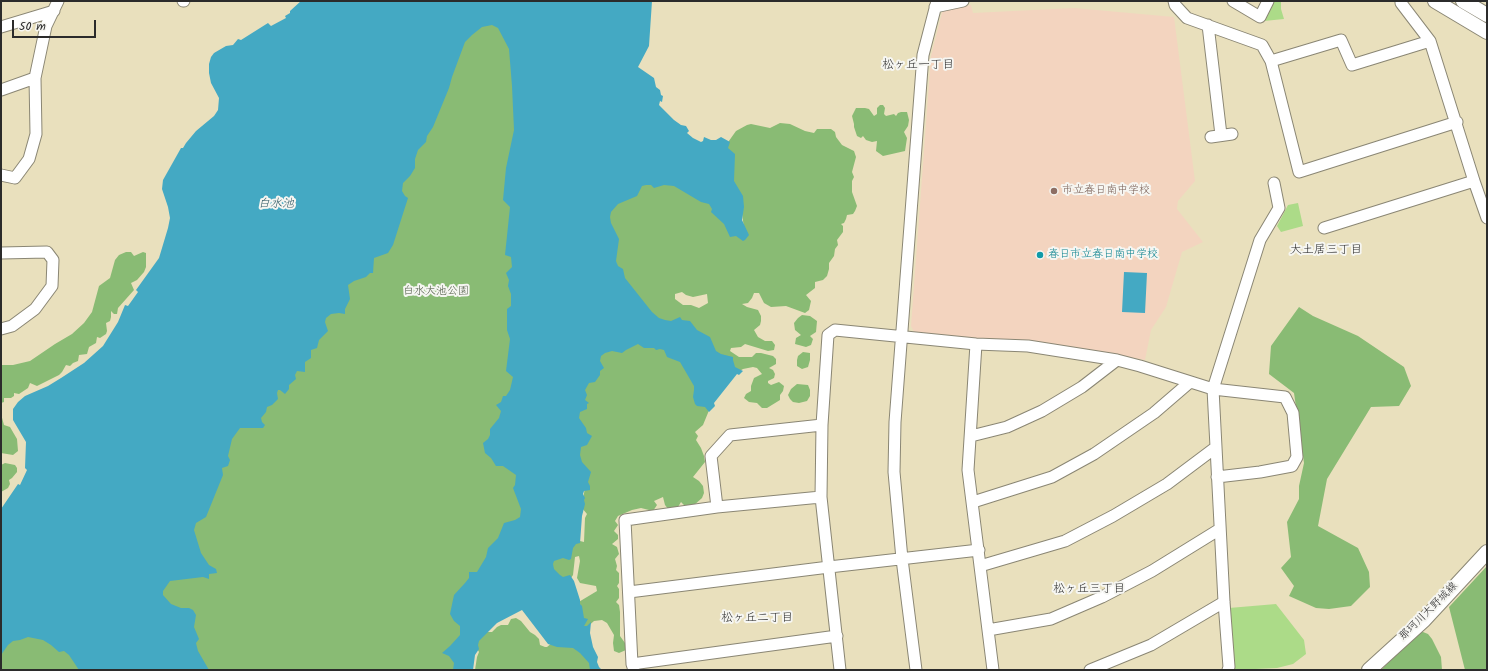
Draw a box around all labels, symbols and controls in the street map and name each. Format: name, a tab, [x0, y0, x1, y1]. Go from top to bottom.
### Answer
scale bar	[14, 12, 98, 38]
text: 50 m	[19, 17, 46, 36]
district label: 松ヶ丘一丁目	[882, 59, 954, 73]
place label: 市立春日南中学校	[1062, 184, 1150, 198]
marker: 市立春日南中学校	[1049, 186, 1059, 196]
water label: 白水池	[258, 198, 294, 212]
district label: 大土居三丁目	[1290, 244, 1362, 258]
place label: 春日市立春日南中学校	[1048, 248, 1158, 262]
marker: 春日市立春日南中学校	[1035, 250, 1045, 260]
park label: 白水大池公園	[403, 285, 469, 299]
street label: 那珂川大野城線	[1397, 580, 1461, 644]
district label: 松ヶ丘三丁目	[1053, 583, 1125, 597]
district label: 松ヶ丘二丁目	[721, 612, 793, 626]

